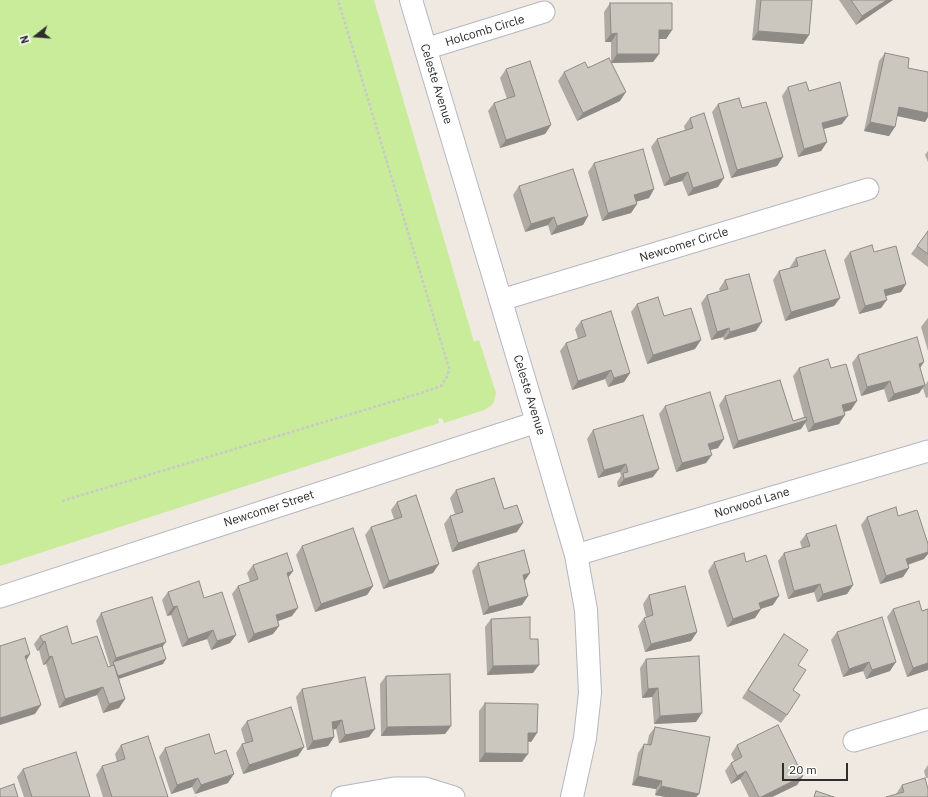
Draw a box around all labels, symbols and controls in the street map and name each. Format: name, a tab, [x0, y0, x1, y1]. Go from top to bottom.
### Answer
street label: Holcomb Circle	[444, 12, 526, 50]
north arrow	[16, 16, 56, 56]
text: N	[17, 34, 32, 45]
street label: Celeste Avenue	[417, 42, 455, 126]
street label: Newcomer Circle	[638, 225, 730, 265]
street label: Celeste Avenue	[510, 353, 548, 437]
street label: Norwood Lane	[713, 485, 791, 521]
street label: Newcomer Street	[222, 488, 316, 530]
scale bar	[784, 755, 850, 781]
text: 20 m	[789, 762, 817, 777]

